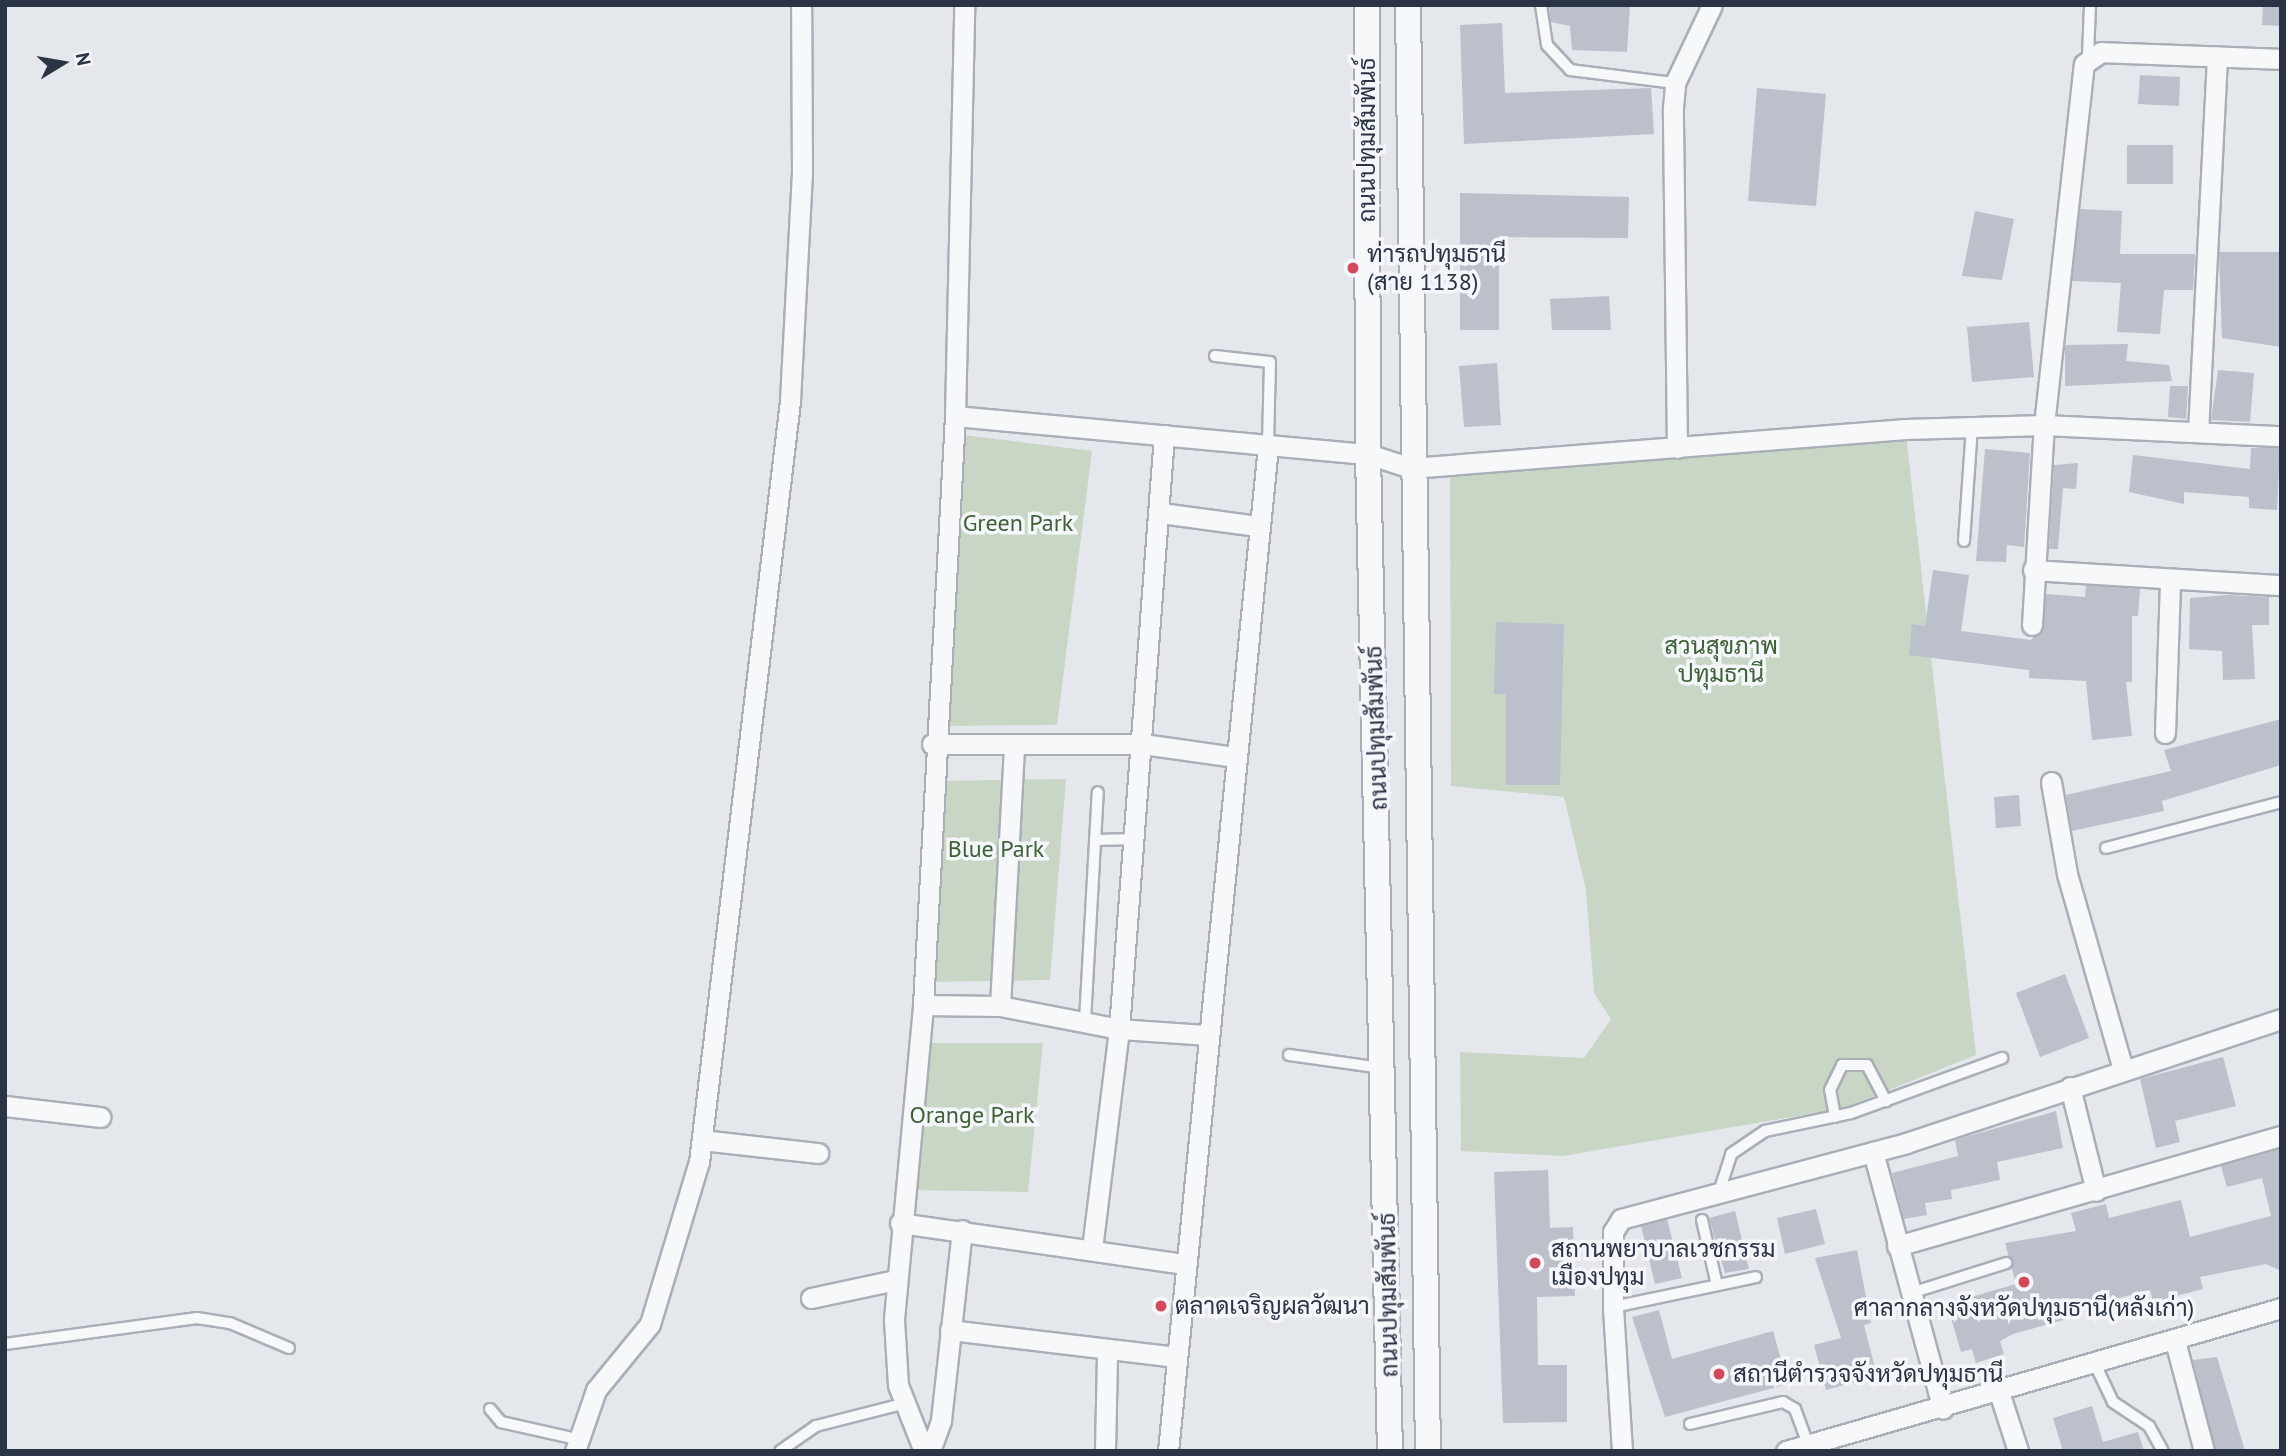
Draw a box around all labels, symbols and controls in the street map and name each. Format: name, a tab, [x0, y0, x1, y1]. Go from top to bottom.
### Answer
north arrow	[28, 28, 98, 98]
text: N	[71, 51, 97, 67]
street label: ถนนปทุมสัมพันธ์	[1353, 58, 1381, 222]
place label: ท่ารถปทุมธานี (สาย 1138)	[1367, 240, 1506, 296]
marker: ท่ารถปทุมธานี (สาย 1138)	[1345, 260, 1361, 276]
park label: Green Park	[963, 509, 1073, 537]
park label: สวนสุขภาพ ปทุมธานี	[1664, 632, 1778, 688]
street label: ถนนปทุมสัมพันธ์	[1359, 645, 1393, 811]
park label: Blue Park	[948, 835, 1044, 863]
park label: Orange Park	[909, 1101, 1035, 1129]
street label: ถนนปทุมสัมพันธ์	[1372, 1212, 1404, 1378]
place label: สถานพยาบาลเวชกรรม เมืองปทุม	[1551, 1235, 1776, 1291]
marker: สถานพยาบาลเวชกรรม เมืองปทุม	[1525, 1253, 1545, 1273]
marker: ศาลากลางจังหวัดปทุมธานี(หลังเก่า)	[2016, 1274, 2032, 1290]
place label: ตลาดเจริญผลวัฒนา	[1175, 1292, 1370, 1320]
place label: ศาลากลางจังหวัดปทุมธานี(หลังเก่า)	[1854, 1294, 2194, 1322]
marker: ตลาดเจริญผลวัฒนา	[1153, 1298, 1169, 1314]
place label: สถานีตำรวจจังหวัดปทุมธานี	[1733, 1360, 2003, 1388]
marker: สถานีตำรวจจังหวัดปทุมธานี	[1711, 1366, 1727, 1382]

